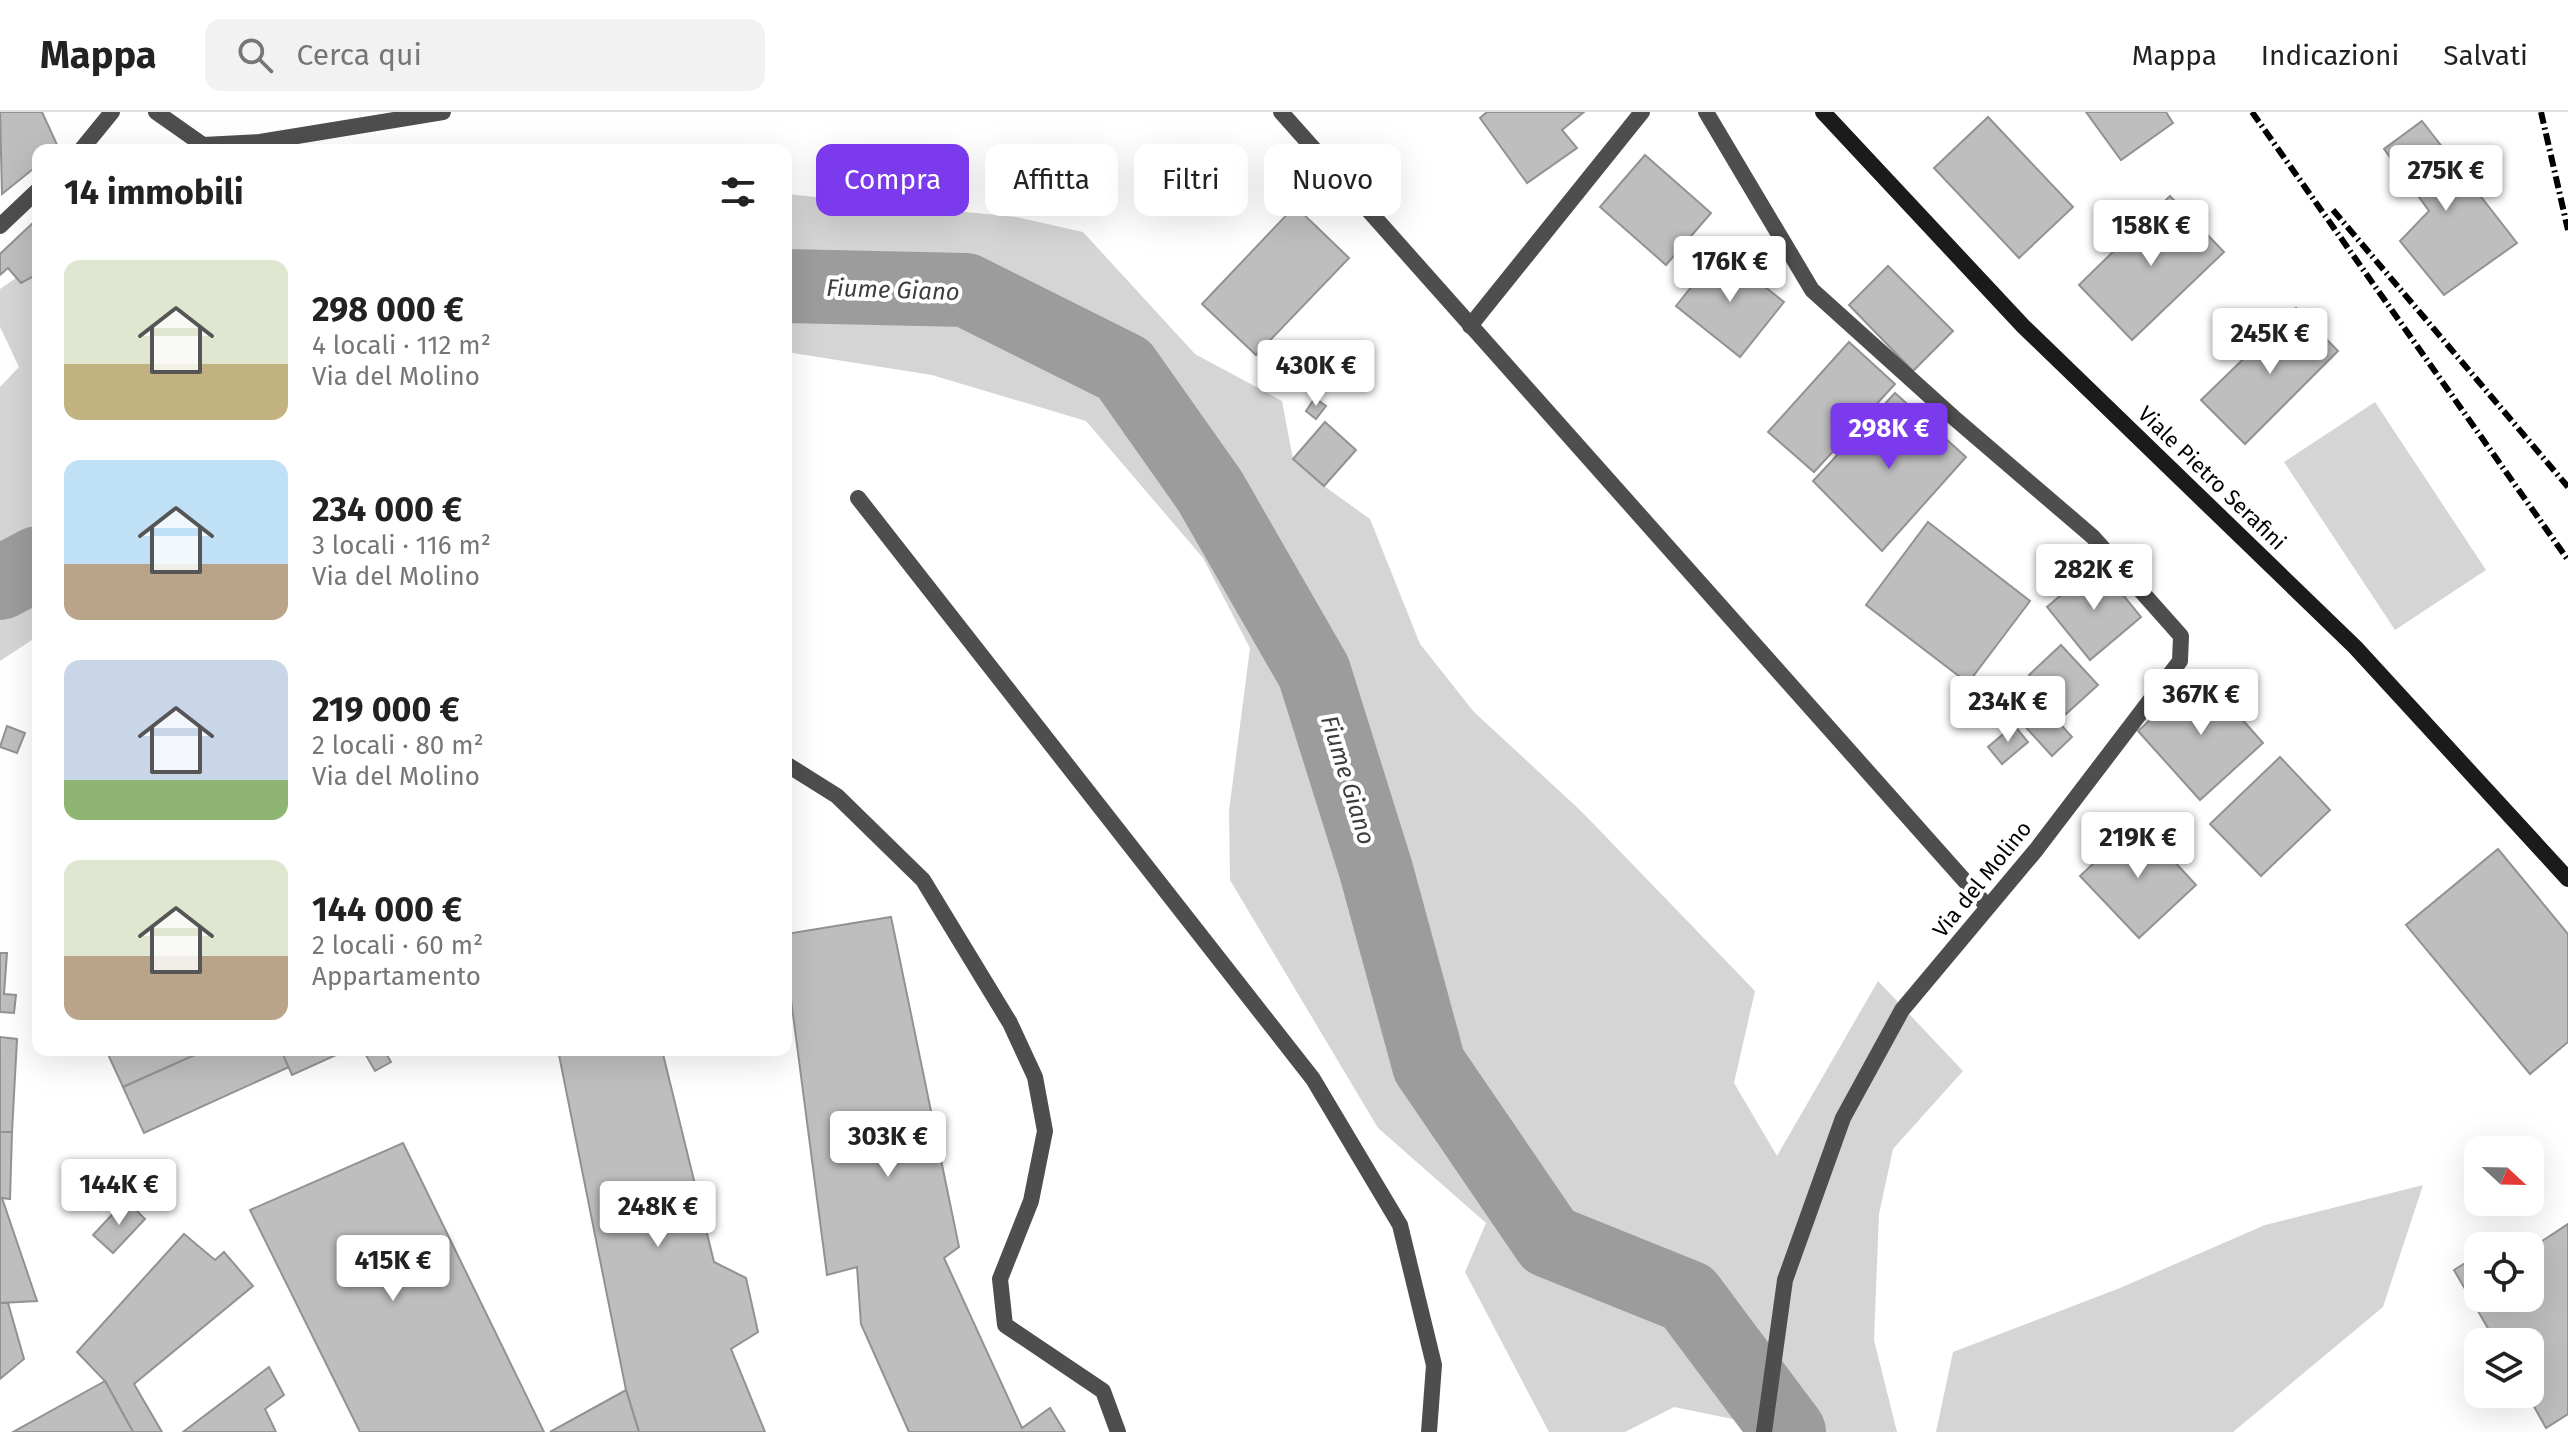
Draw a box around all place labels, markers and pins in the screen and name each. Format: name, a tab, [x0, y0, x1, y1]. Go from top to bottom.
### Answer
pin: 275K €	[2381, 145, 2511, 213]
pin: 158K €	[2086, 200, 2216, 268]
pin: 176K €	[1665, 236, 1795, 304]
pin: 245K €	[2205, 308, 2335, 376]
pin: 430K €	[1251, 340, 1381, 408]
pin: 298K €	[1824, 403, 1954, 471]
pin: 282K €	[2029, 544, 2159, 612]
pin: 367K €	[2136, 669, 2266, 737]
pin: 234K €	[1943, 676, 2073, 744]
pin: 219K €	[2073, 812, 2203, 880]
pin: 303K €	[823, 1111, 953, 1179]
pin: 144K €	[54, 1159, 184, 1227]
pin: 248K €	[593, 1181, 723, 1249]
pin: 415K €	[328, 1235, 458, 1303]

